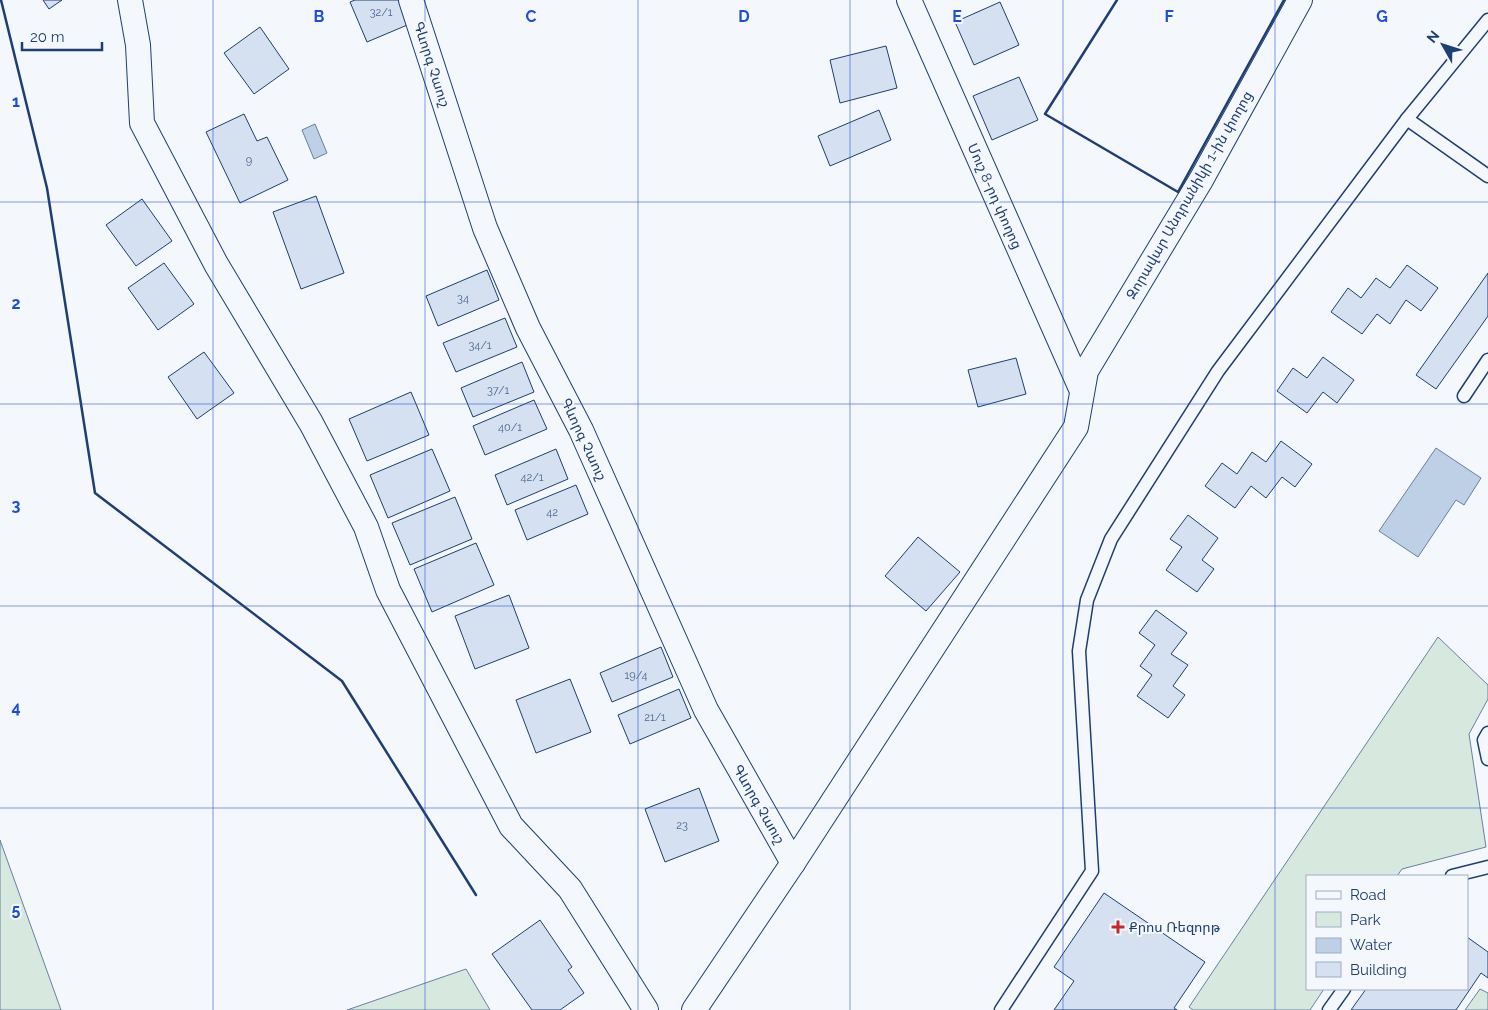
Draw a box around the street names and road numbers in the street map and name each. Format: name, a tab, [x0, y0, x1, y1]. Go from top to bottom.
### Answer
street label: Գևորգ Չաուշ	[411, 19, 453, 109]
street label: Զորավար Անդրանիկի 1-ին փողոց	[1123, 88, 1255, 302]
street label: Մուշ 8-րդ փողոց	[965, 141, 1025, 251]
street label: Գևորգ Չաուշ	[558, 395, 610, 483]
street label: Գևորգ Չաուշ	[730, 762, 788, 847]

